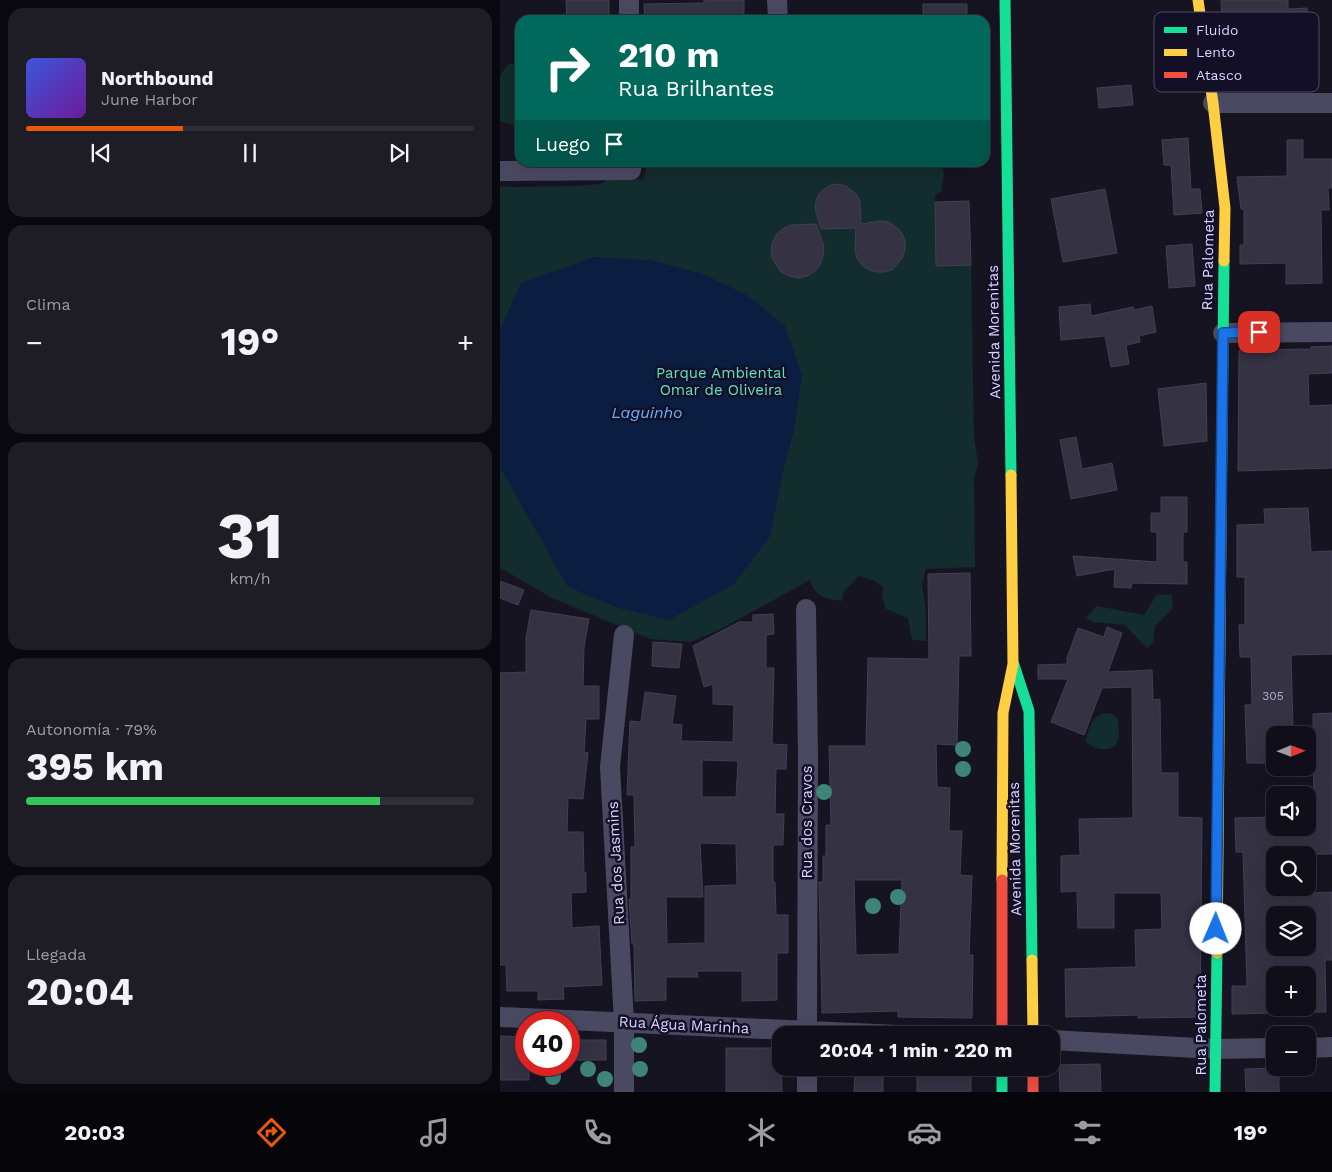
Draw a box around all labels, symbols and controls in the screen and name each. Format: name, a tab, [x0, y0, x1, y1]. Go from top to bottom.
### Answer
legend	[1154, 12, 1319, 92]
text: Fluido	[1196, 22, 1238, 38]
text: 210 m	[618, 34, 719, 76]
icon: right	[535, 35, 600, 100]
text: Lento	[1196, 44, 1235, 60]
text: Northbound	[101, 67, 213, 90]
text: Atasco	[1196, 67, 1242, 83]
text: Rua Brilhantes	[618, 76, 774, 101]
text: June Harbor	[101, 90, 198, 109]
icon: arrive	[600, 130, 628, 158]
text: Luego	[535, 133, 590, 156]
icon: previous	[87, 139, 115, 167]
icon: pause	[236, 139, 264, 167]
icon: next	[385, 139, 413, 167]
street label: Rua Palometa	[1198, 209, 1218, 311]
street label: Avenida Morenitas	[984, 265, 1004, 399]
text: Clima	[26, 295, 70, 314]
pin	[1238, 311, 1280, 353]
icon: arrive	[1245, 318, 1273, 346]
text: 19°	[221, 320, 279, 364]
text: −	[26, 326, 43, 359]
text: +	[457, 326, 474, 359]
park label: Parque Ambiental Omar de Oliveira	[656, 364, 786, 399]
water label: Laguinho	[611, 403, 683, 422]
text: 31	[217, 498, 283, 574]
text: km/h	[229, 569, 271, 588]
house number: 305	[1262, 689, 1284, 703]
text: Autonomía · 79%	[26, 720, 157, 739]
north arrow	[1266, 726, 1316, 776]
map controls	[1266, 726, 1316, 1076]
text: 395 km	[26, 745, 164, 789]
street label: Rua dos Cravos	[798, 765, 816, 878]
street label: Avenida Morenitas	[1005, 782, 1025, 916]
button: sound	[1266, 786, 1316, 836]
street label: Rua dos Jasmins	[604, 801, 628, 925]
button: search	[1266, 846, 1316, 896]
position arrow	[1189, 902, 1241, 954]
button: layers	[1266, 906, 1316, 956]
text: Llegada	[26, 945, 86, 964]
button: +	[1266, 966, 1316, 1016]
text: 20:04	[26, 970, 134, 1014]
street label: Rua Palometa	[1192, 974, 1210, 1076]
speed limit sign: 40	[515, 1011, 580, 1076]
street label: Rua Água Marinha	[618, 1013, 750, 1037]
button: −	[1266, 1026, 1316, 1076]
text: 20:04 · 1 min · 220 m	[820, 1039, 1012, 1062]
icon: directions	[254, 1115, 289, 1150]
icon: music	[417, 1115, 452, 1150]
icon: phone	[580, 1115, 615, 1150]
icon: climate	[744, 1115, 779, 1150]
icon: car	[907, 1115, 942, 1150]
icon: filters	[1070, 1115, 1105, 1150]
text: 20:03	[64, 1120, 125, 1145]
text: 19°	[1234, 1120, 1268, 1145]

